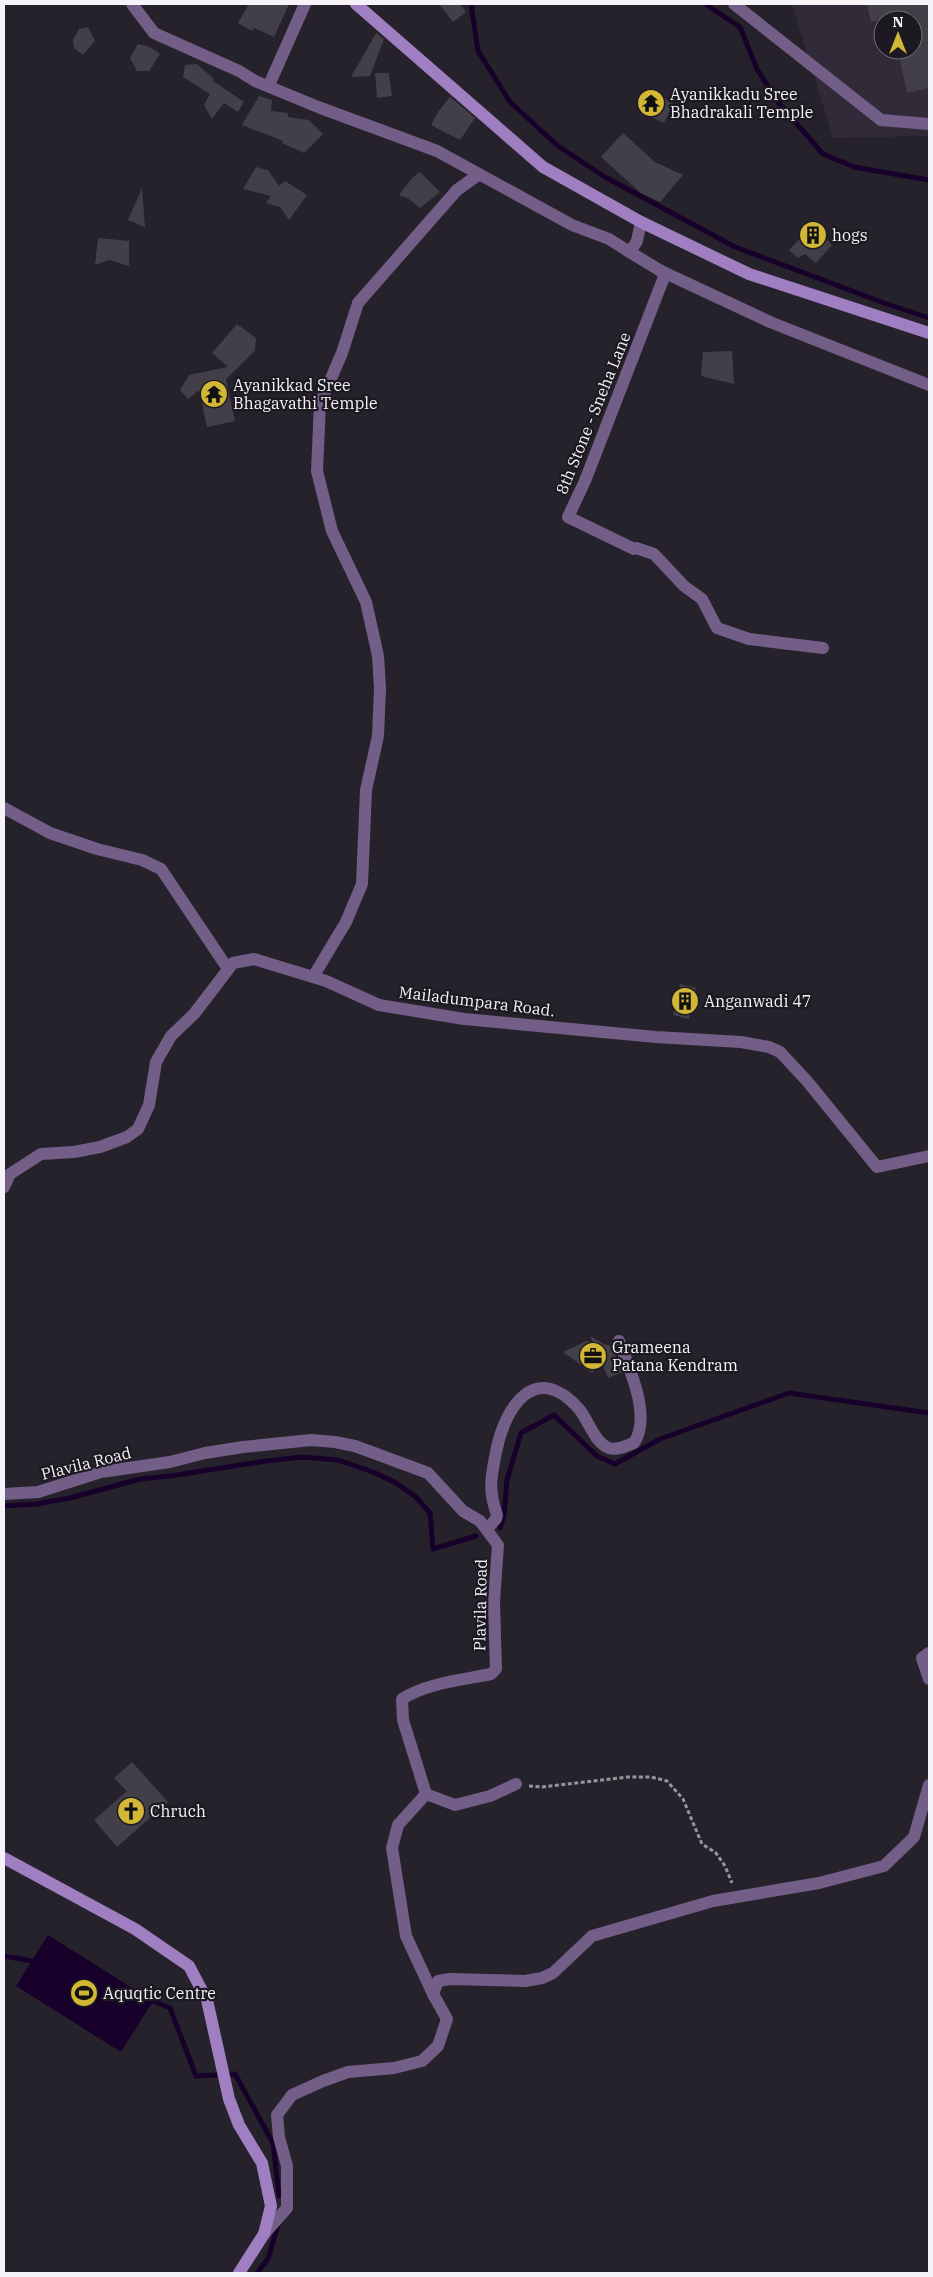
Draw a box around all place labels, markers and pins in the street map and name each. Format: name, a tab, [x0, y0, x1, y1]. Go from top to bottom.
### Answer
place label: Ayanikkadu Sree Bhadrakali Temple	[670, 84, 813, 122]
temple icon: Ayanikkadu Sree Bhadrakali Temple	[636, 88, 666, 118]
building icon: hogs	[798, 220, 828, 250]
place label: hogs	[832, 225, 868, 245]
place label: Ayanikkad Sree Bhagavathi Temple	[233, 375, 378, 413]
temple icon: Ayanikkad Sree Bhagavathi Temple	[199, 379, 229, 409]
building icon: Anganwadi 47	[670, 986, 700, 1016]
place label: Anganwadi 47	[704, 991, 811, 1011]
place label: Grameena Patana Kendram	[612, 1337, 738, 1375]
office icon: Grameena Patana Kendram	[578, 1341, 608, 1371]
church icon: Chruch	[116, 1796, 146, 1826]
place label: Chruch	[150, 1801, 206, 1821]
sports icon: Aquqtic Centre	[69, 1978, 99, 2008]
place label: Aquqtic Centre	[103, 1983, 216, 2003]

